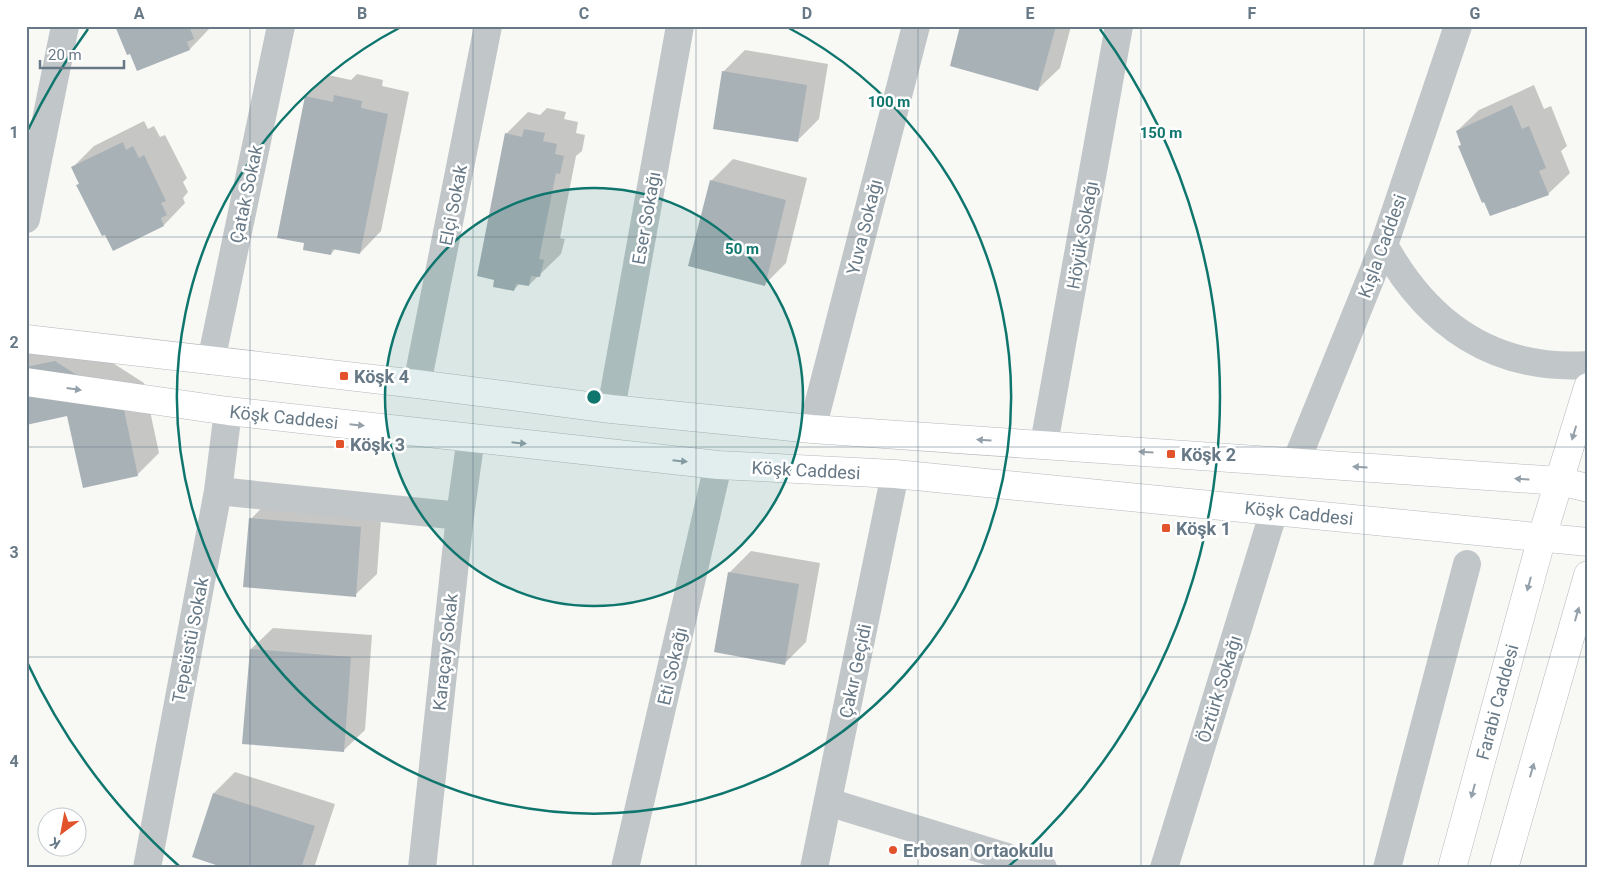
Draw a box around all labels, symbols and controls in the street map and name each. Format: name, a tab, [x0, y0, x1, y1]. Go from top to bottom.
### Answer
text: A	[134, 4, 145, 23]
text: B	[357, 4, 367, 23]
text: C	[579, 4, 589, 23]
text: D	[802, 4, 812, 23]
text: E	[1026, 4, 1035, 23]
text: F	[1248, 4, 1257, 23]
text: G	[1470, 4, 1481, 23]
scale bar	[40, 38, 124, 70]
text: 20 m	[48, 46, 82, 64]
text: 100 m	[868, 93, 910, 111]
text: 1	[9, 123, 19, 142]
text: 150 m	[1140, 124, 1182, 142]
street label: Çatak Sokak	[225, 142, 267, 245]
street label: Elçi Sokak	[435, 162, 471, 247]
street label: Eser Sokağı	[627, 170, 665, 266]
street label: Yuva Sokağı	[842, 177, 886, 277]
street label: Höyük Sokağı	[1062, 179, 1102, 291]
street label: Kışla Caddesi	[1354, 191, 1410, 301]
text: 50 m	[725, 240, 759, 258]
text: 2	[9, 333, 19, 352]
place label: Köşk 4	[354, 366, 409, 387]
marker: Köşk 4	[338, 370, 350, 382]
one-way arrow	[67, 385, 83, 393]
centre of rings	[585, 388, 603, 406]
street label: Köşk Caddesi	[229, 401, 339, 433]
one-way arrow	[349, 421, 365, 429]
one-way arrow	[1569, 426, 1577, 441]
place label: Köşk 3	[350, 434, 405, 455]
one-way arrow	[975, 436, 991, 444]
marker: Köşk 3	[334, 438, 346, 450]
one-way arrow	[511, 439, 527, 447]
place label: Köşk 2	[1181, 444, 1236, 465]
one-way arrow	[1138, 447, 1154, 455]
marker: Köşk 2	[1165, 448, 1177, 460]
one-way arrow	[672, 457, 688, 465]
street label: Köşk Caddesi	[751, 457, 861, 483]
one-way arrow	[1352, 463, 1368, 471]
one-way arrow	[1514, 474, 1530, 482]
street label: Köşk Caddesi	[1244, 497, 1354, 529]
place label: Köşk 1	[1176, 518, 1231, 539]
marker: Köşk 1	[1160, 522, 1172, 534]
text: 3	[9, 543, 19, 562]
street label: Tepeüstü Sokak	[168, 575, 213, 705]
one-way arrow	[1525, 576, 1533, 591]
street label: Karaçay Sokak	[428, 592, 462, 712]
one-way arrow	[1573, 606, 1581, 621]
street label: Çakır Geçidi	[835, 622, 875, 720]
street label: Eti Sokağı	[653, 625, 691, 707]
street label: Öztürk Sokağı	[1193, 633, 1245, 745]
street label: Farabi Caddesi	[1471, 642, 1523, 762]
text: 4	[9, 752, 19, 771]
one-way arrow	[1529, 763, 1537, 778]
one-way arrow	[1468, 784, 1476, 799]
north arrow	[38, 806, 88, 856]
text: K	[47, 834, 63, 852]
place label: Erbosan Ortaokulu	[903, 840, 1053, 861]
marker: Erbosan Ortaokulu	[887, 844, 899, 856]

